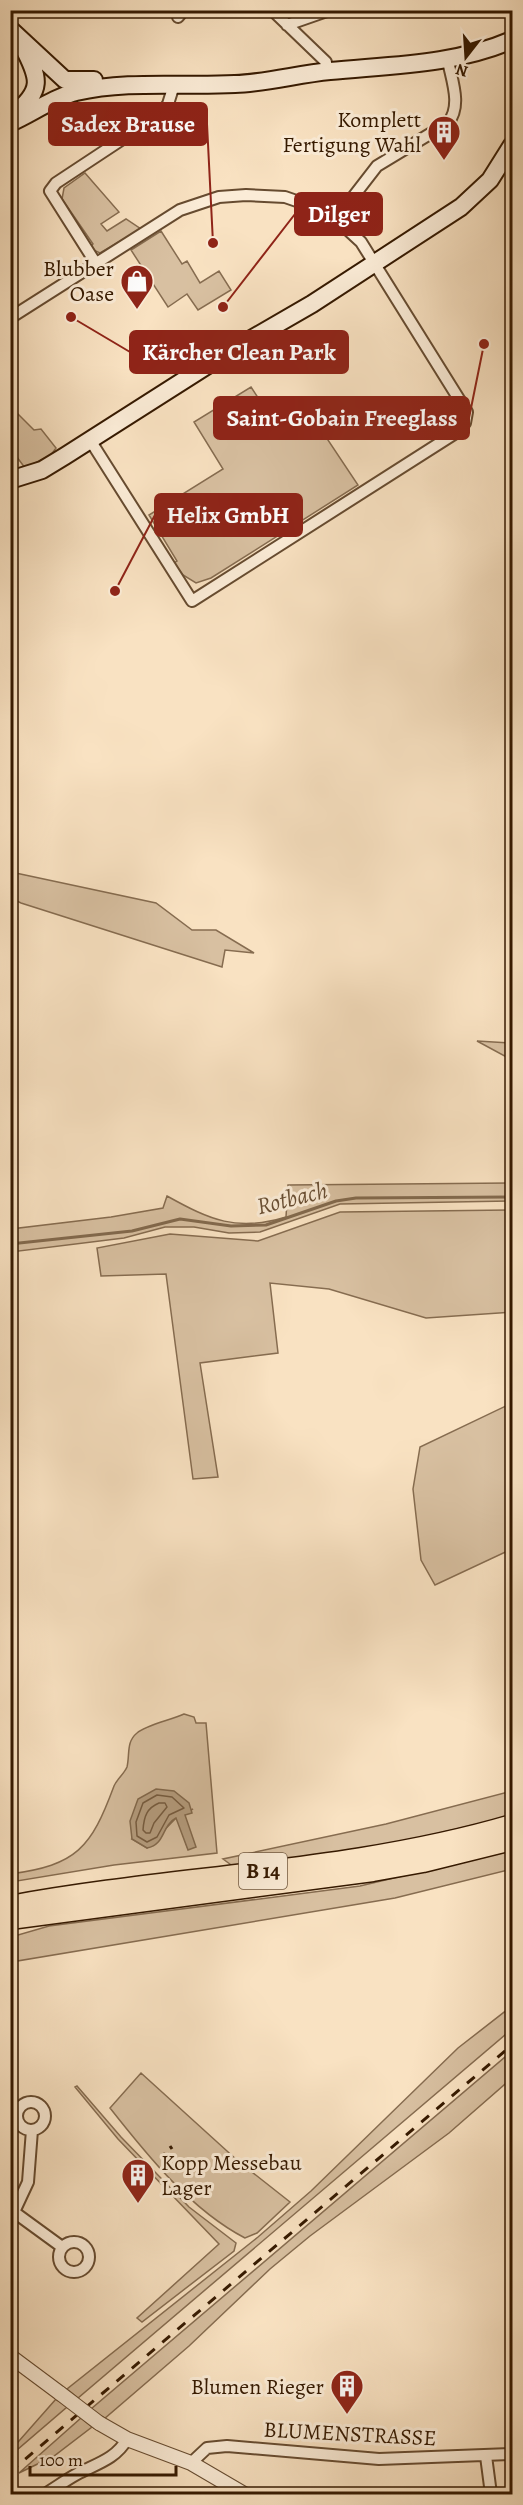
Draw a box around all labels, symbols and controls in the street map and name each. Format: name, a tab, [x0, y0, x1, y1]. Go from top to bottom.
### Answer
north arrow	[436, 27, 496, 87]
text: N	[453, 58, 471, 83]
callout: Sadex Brause	[49, 103, 207, 145]
place label: Komplett Fertigung Wahl	[283, 105, 421, 160]
text: Sadex Brause	[61, 108, 195, 140]
building icon: Komplett Fertigung Wahl	[426, 114, 462, 161]
callout: Dilger	[295, 193, 382, 235]
text: Dilger	[308, 198, 371, 230]
place label: Blubber Oase	[43, 254, 114, 309]
shop icon: Blubber Oase	[119, 263, 155, 310]
callout: Kärcher Clean Park	[130, 331, 348, 373]
text: Kärcher Clean Park	[142, 336, 336, 368]
callout: Saint-Gobain Freeglass	[214, 397, 469, 439]
text: Saint-Gobain Freeglass	[227, 402, 457, 434]
callout: Helix GmbH	[155, 494, 302, 536]
text: Helix GmbH	[167, 499, 290, 531]
water label: Rotbach	[253, 1174, 331, 1222]
road number: B 14	[239, 1853, 287, 1889]
place label: Kopp Messebau Lager	[161, 2148, 302, 2203]
building icon: Kopp Messebau Lager	[120, 2157, 156, 2204]
building icon: Blumen Rieger	[329, 2368, 365, 2415]
place label: Blumen Rieger	[191, 2372, 324, 2402]
street label: BLUMENSTRASSE	[263, 2414, 437, 2454]
scale bar	[30, 2439, 176, 2477]
text: 100 m	[39, 2448, 83, 2472]

